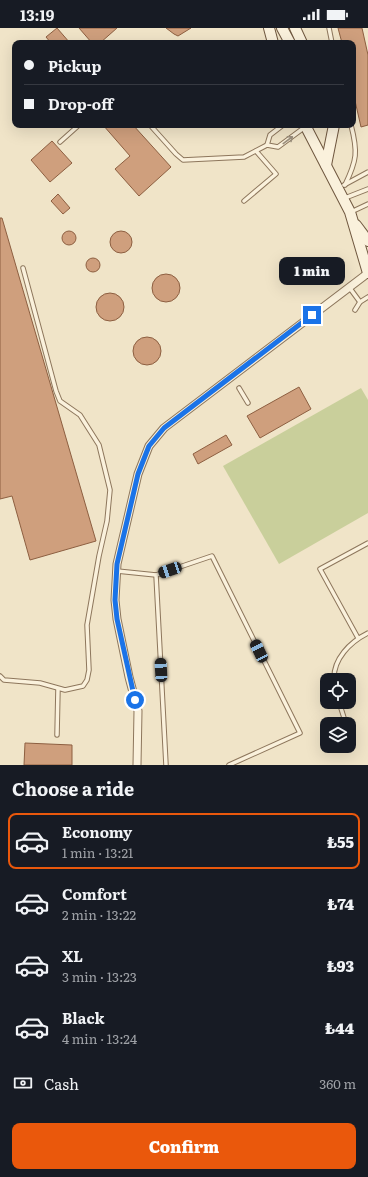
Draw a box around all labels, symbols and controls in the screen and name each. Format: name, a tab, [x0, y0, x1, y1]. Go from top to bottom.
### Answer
text: 13:19	[20, 3, 54, 26]
text: Pickup	[48, 54, 101, 77]
text: Drop-off	[48, 92, 113, 115]
one-way arrow	[282, 136, 293, 144]
callout: 1 min	[279, 257, 345, 285]
text: 1 min	[294, 261, 330, 280]
route end	[303, 306, 321, 324]
car	[157, 560, 183, 580]
car	[248, 638, 270, 664]
car	[154, 658, 168, 682]
map controls	[320, 673, 356, 753]
button: locate	[320, 673, 356, 709]
route start	[126, 691, 144, 709]
button: layers	[320, 717, 356, 753]
text: Choose a ride	[12, 775, 134, 802]
text: Economy	[62, 820, 132, 843]
icon: car	[14, 823, 50, 859]
text: ₺55	[327, 830, 354, 853]
text: 1 min · 13:21	[62, 843, 133, 862]
text: Comfort	[62, 882, 127, 905]
icon: car	[14, 885, 50, 921]
text: ₺74	[327, 892, 354, 915]
text: 2 min · 13:22	[62, 905, 136, 924]
text: XL	[62, 944, 83, 967]
icon: car	[14, 947, 50, 983]
text: ₺93	[327, 954, 354, 977]
text: 3 min · 13:23	[62, 967, 137, 986]
text: Black	[62, 1006, 105, 1029]
icon: car	[14, 1009, 50, 1045]
text: ₺44	[325, 1016, 354, 1039]
text: 4 min · 13:24	[62, 1029, 137, 1048]
icon: cash	[12, 1072, 34, 1094]
text: Cash	[44, 1072, 79, 1095]
text: 360 m	[319, 1074, 356, 1093]
button: Confirm	[12, 1123, 356, 1169]

